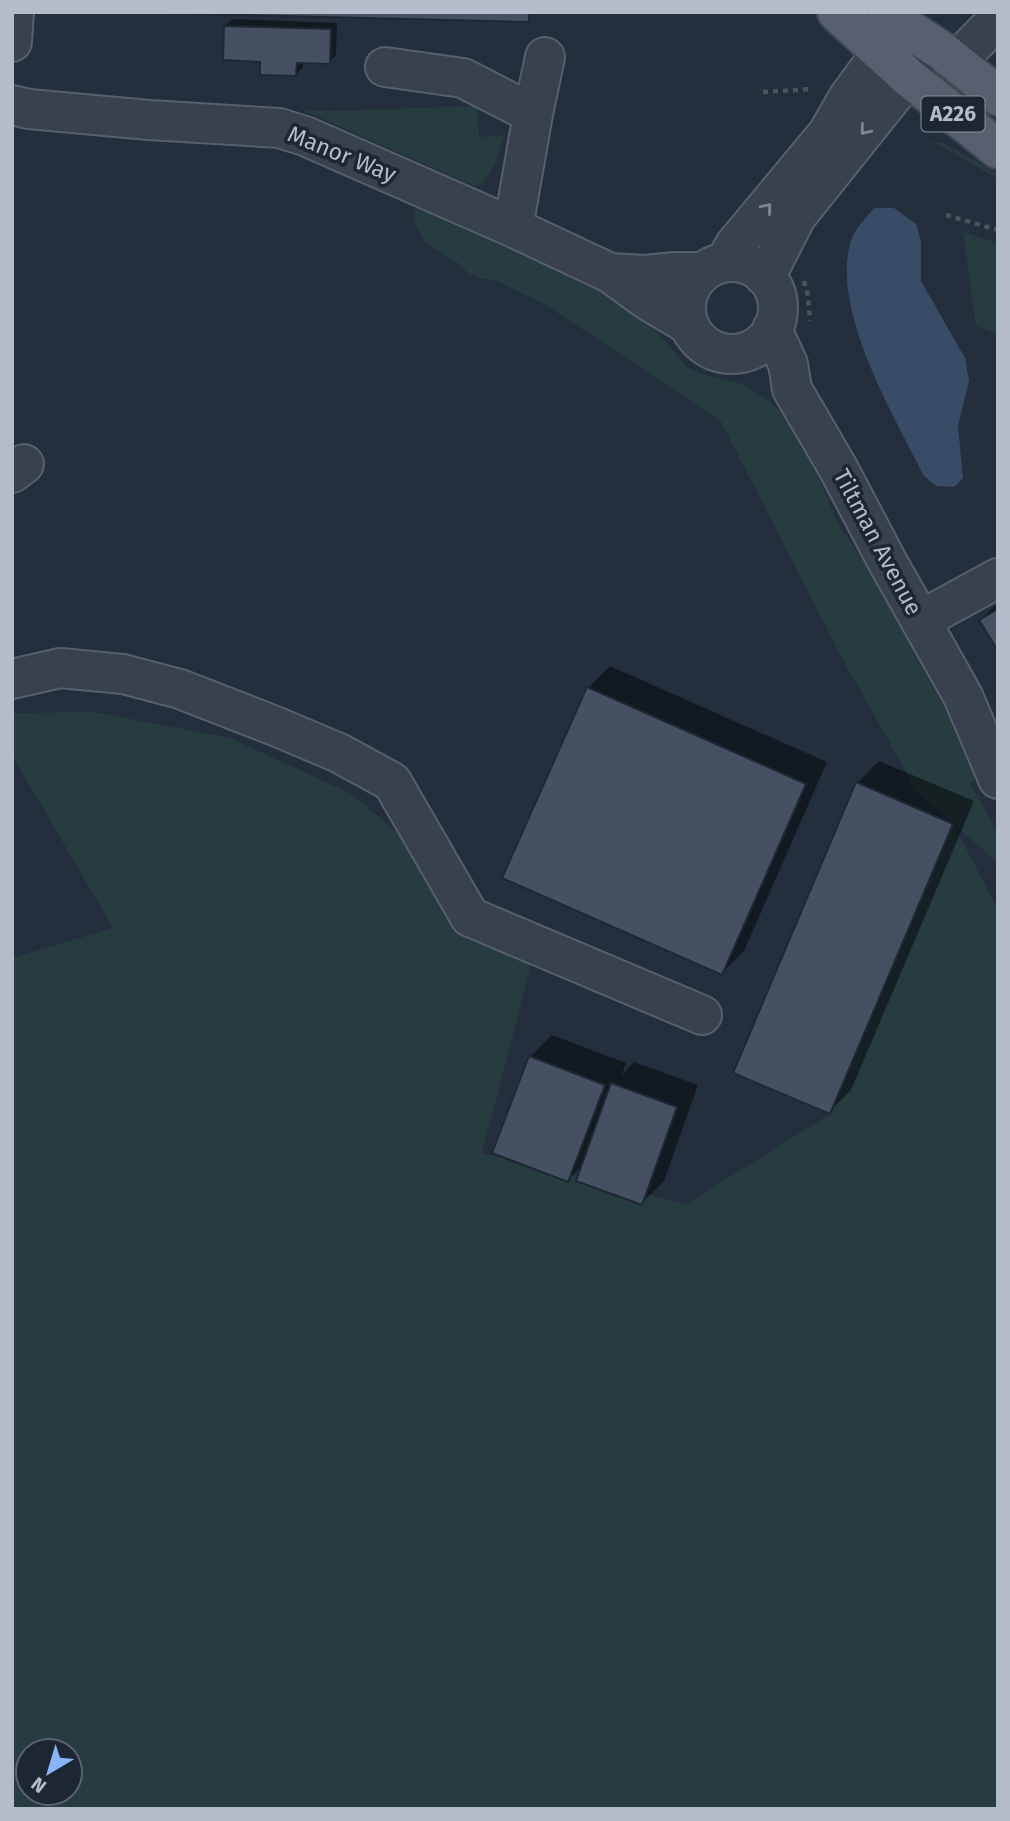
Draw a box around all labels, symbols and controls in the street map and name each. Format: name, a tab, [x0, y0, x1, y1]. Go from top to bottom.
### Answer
road number: A226	[922, 96, 984, 132]
street label: Manor Way	[284, 120, 401, 189]
one-way arrow	[861, 122, 873, 135]
one-way arrow	[758, 204, 771, 216]
street label: Tiltman Avenue	[828, 464, 928, 620]
north arrow	[14, 1737, 84, 1807]
text: N	[27, 1772, 51, 1798]

